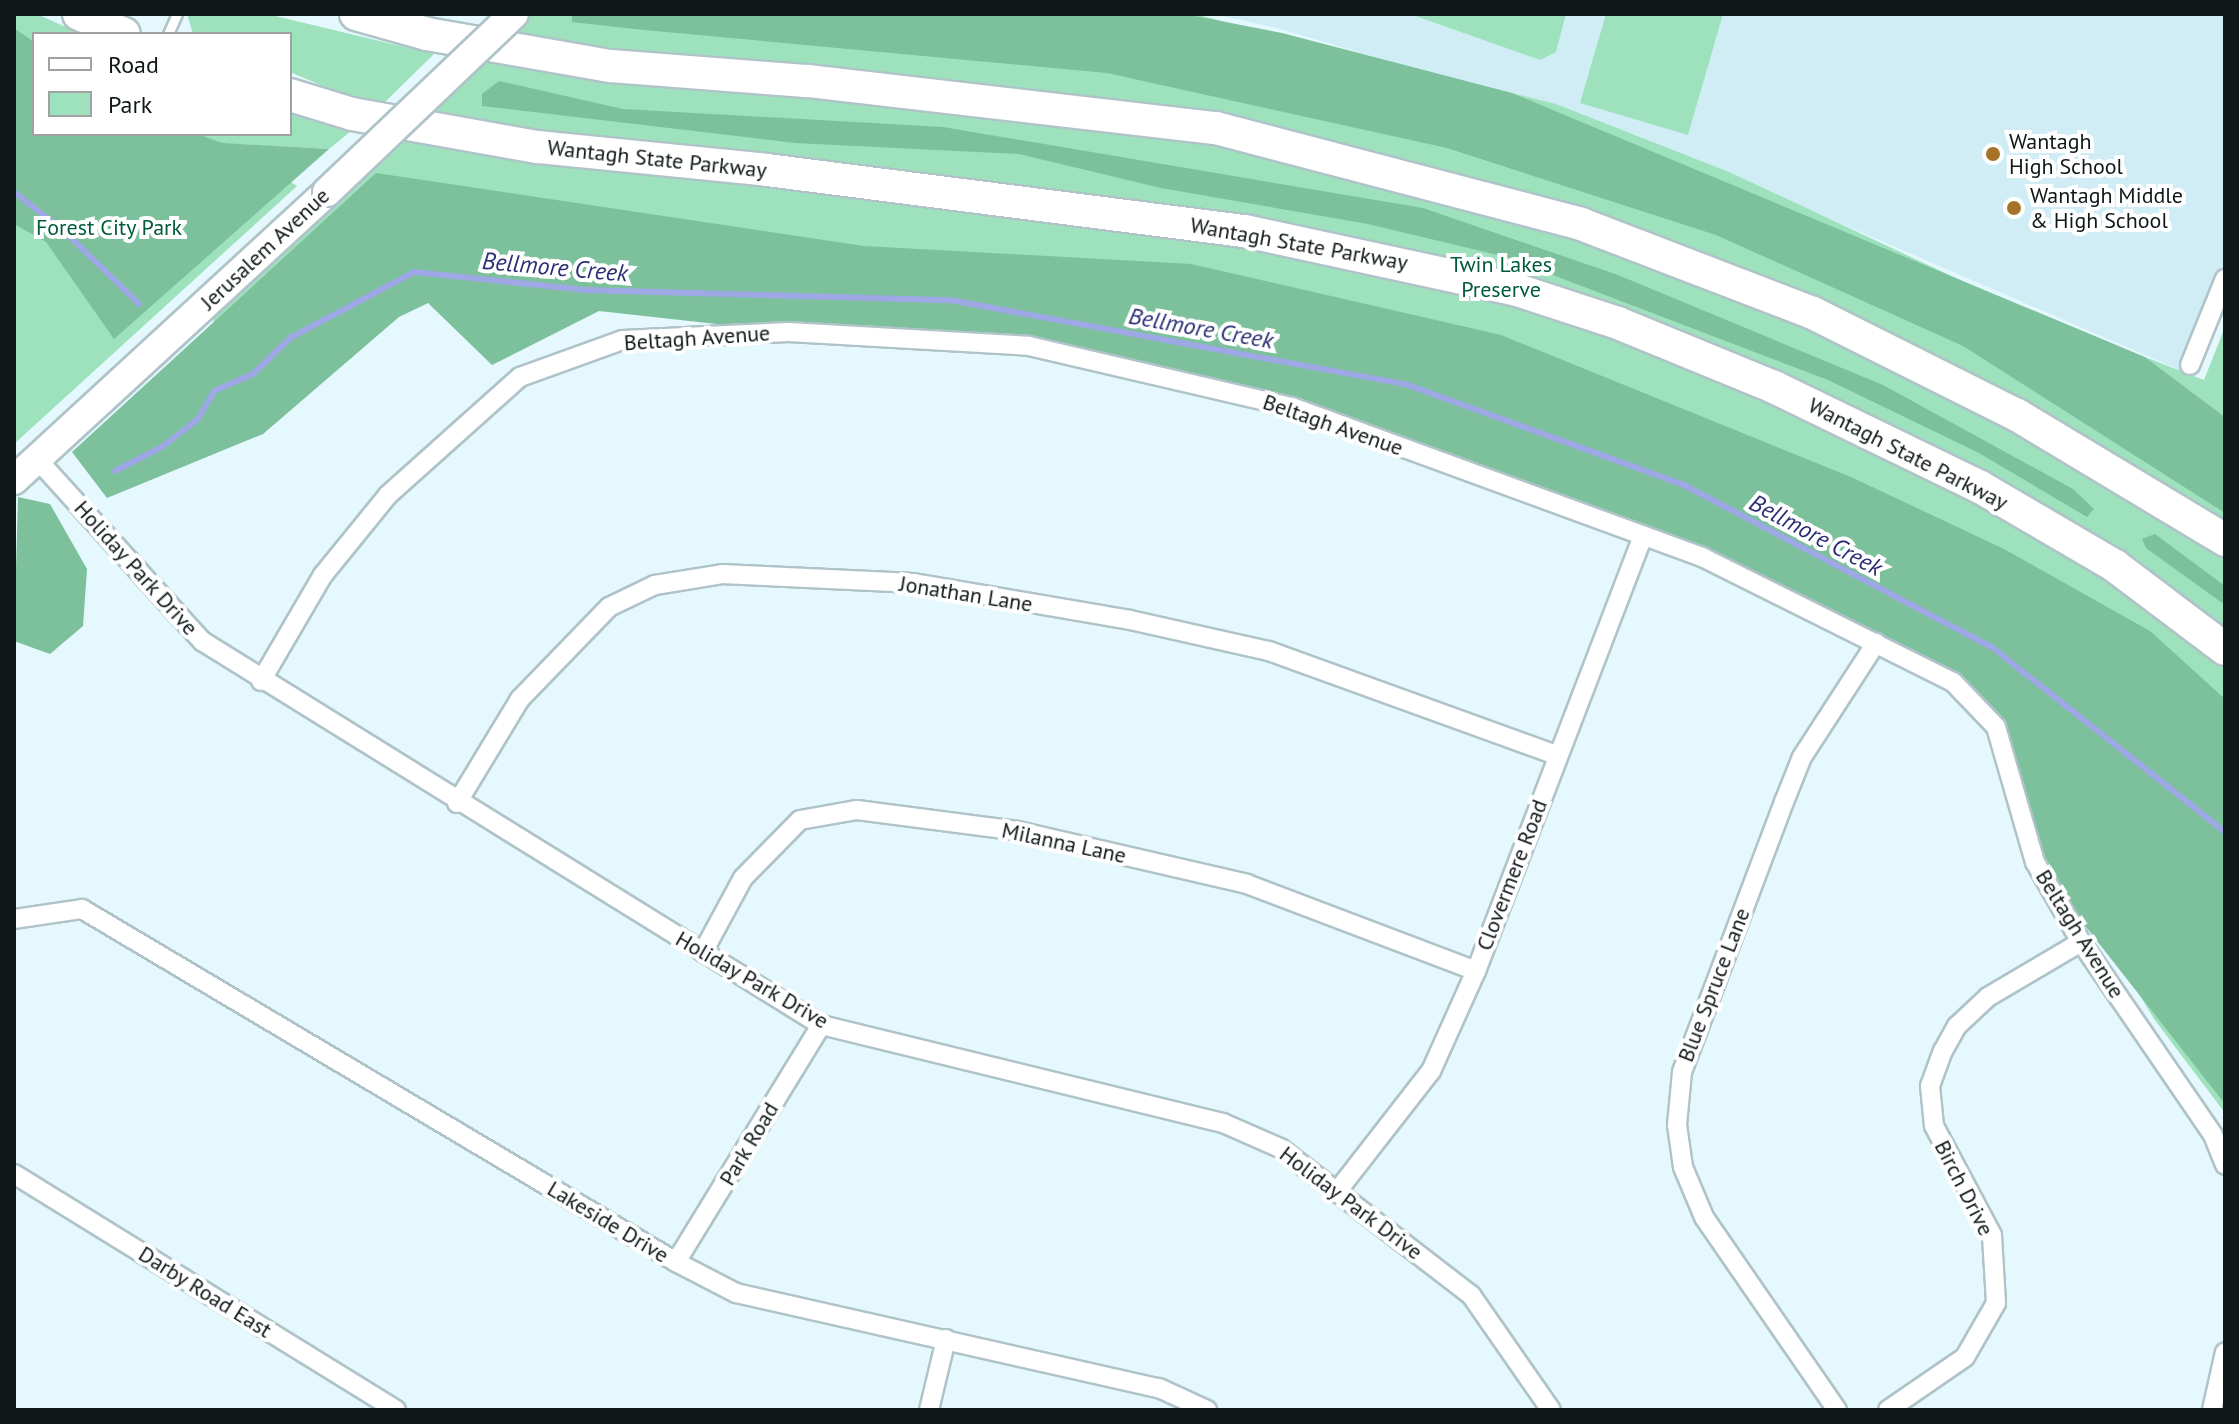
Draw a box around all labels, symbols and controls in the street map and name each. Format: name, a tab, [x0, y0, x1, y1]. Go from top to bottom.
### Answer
legend	[32, 32, 292, 136]
text: Road	[108, 49, 159, 80]
text: Park	[108, 89, 152, 120]
place label: Wantagh High School	[2009, 128, 2123, 180]
street label: Wantagh State Parkway	[546, 134, 768, 184]
marker: Wantagh High School	[1984, 145, 2002, 163]
street label: Jerusalem Avenue	[195, 182, 335, 316]
place label: Wantagh Middle & High School	[2030, 182, 2183, 234]
marker: Wantagh Middle & High School	[2005, 199, 2023, 217]
street label: Wantagh State Parkway	[1188, 212, 1410, 276]
park label: Forest City Park	[36, 215, 182, 241]
water label: Bellmore Creek	[481, 246, 629, 288]
park label: Twin Lakes Preserve	[1450, 251, 1552, 302]
water label: Bellmore Creek	[1126, 301, 1276, 355]
street label: Beltagh Avenue	[623, 320, 771, 356]
street label: Beltagh Avenue	[1259, 389, 1407, 461]
street label: Wantagh State Parkway	[1804, 392, 2012, 516]
water label: Bellmore Creek	[1745, 488, 1887, 582]
street label: Holiday Park Drive	[68, 495, 204, 641]
street label: Jonathan Lane	[898, 570, 1034, 618]
street label: Clovermere Road	[1471, 796, 1553, 954]
street label: Milanna Lane	[999, 817, 1129, 869]
street label: Beltagh Avenue	[2030, 865, 2130, 1003]
street label: Blue Spruce Lane	[1673, 904, 1755, 1066]
street label: Holiday Park Drive	[670, 925, 834, 1035]
street label: Park Road	[714, 1097, 784, 1191]
street label: Birch Drive	[1929, 1136, 1999, 1240]
street label: Holiday Park Drive	[1274, 1140, 1428, 1266]
street label: Lakeside Drive	[543, 1175, 673, 1269]
street label: Darby Road East	[133, 1240, 277, 1344]

